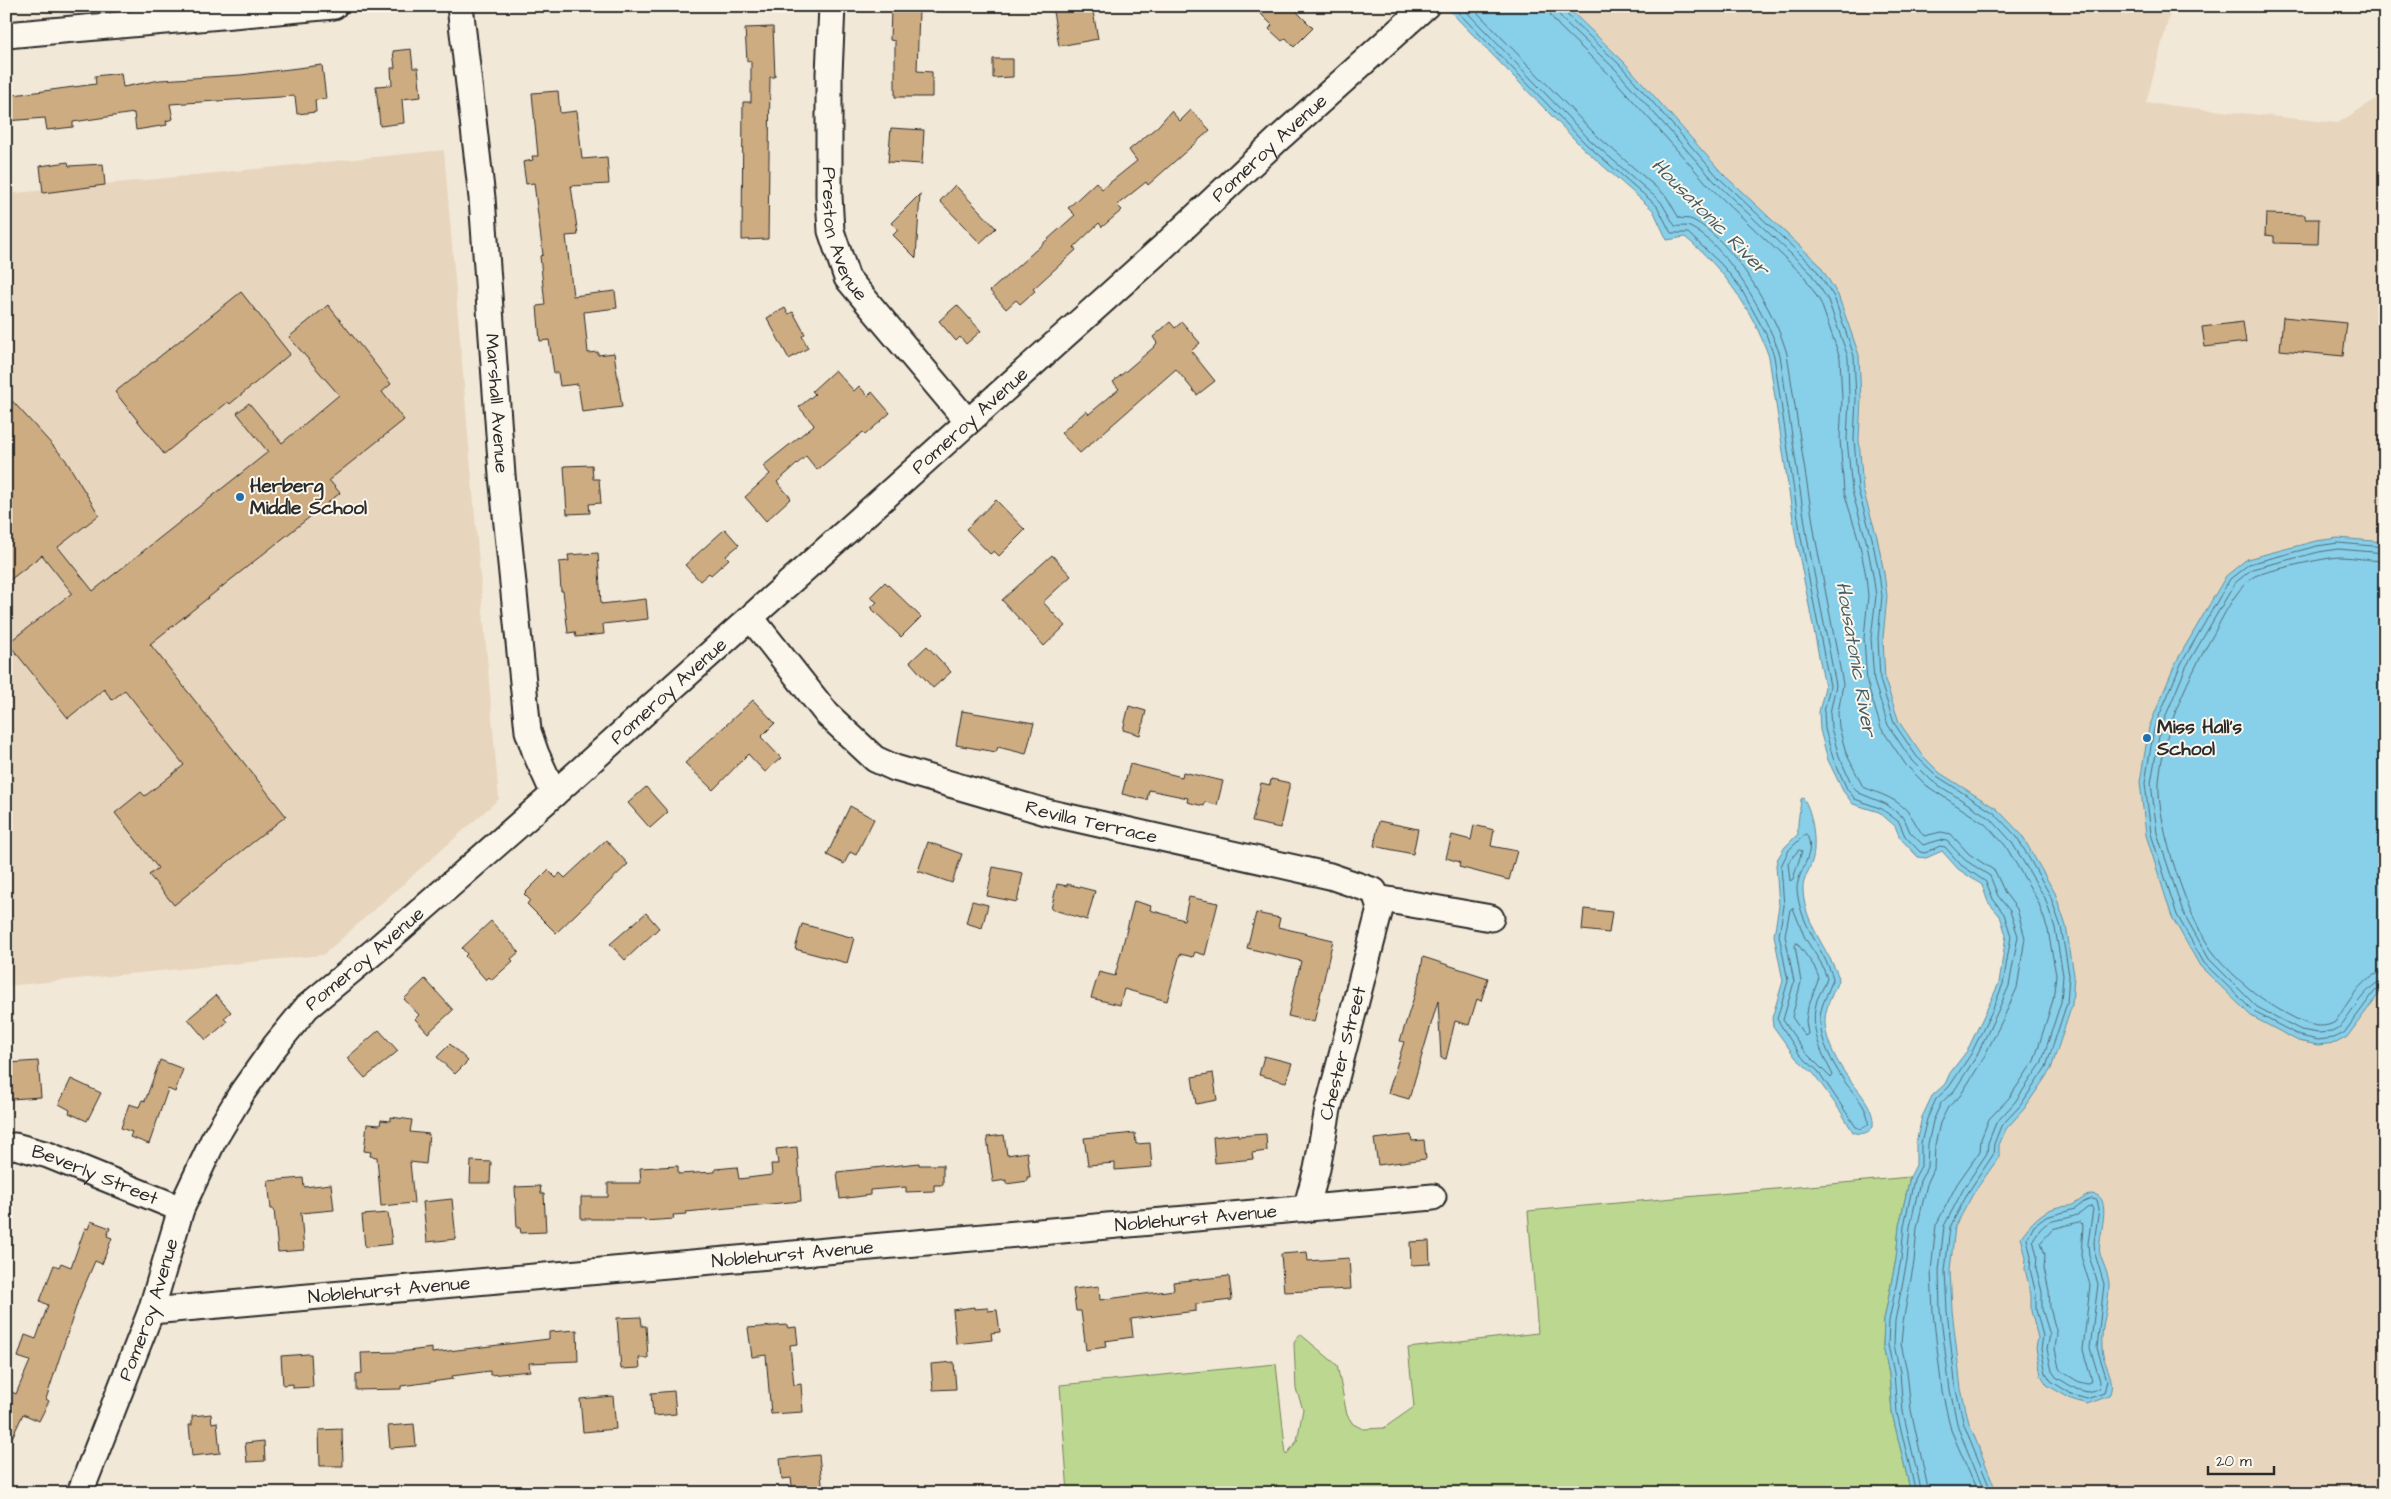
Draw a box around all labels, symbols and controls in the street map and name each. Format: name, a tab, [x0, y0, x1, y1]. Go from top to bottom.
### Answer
street label: Pomeroy Avenue	[1206, 88, 1333, 208]
water label: Housatonic River	[1645, 152, 1777, 284]
street label: Preston Avenue	[816, 167, 874, 307]
street label: Marshall Avenue	[478, 332, 515, 474]
street label: Pomeroy Avenue	[905, 361, 1034, 480]
place label: Herberg Middle School	[250, 473, 367, 522]
marker: Herberg Middle School	[234, 491, 246, 503]
water label: Housatonic River	[1829, 580, 1884, 740]
street label: Pomeroy Avenue	[604, 631, 733, 751]
place label: Miss Hall's School	[2156, 714, 2242, 763]
marker: Miss Hall's School	[2141, 732, 2153, 744]
street label: Revilla Terrace	[1022, 793, 1160, 850]
street label: Pomeroy Avenue	[299, 900, 430, 1017]
street label: Chester Street	[1313, 983, 1373, 1122]
street label: Beverly Street	[29, 1138, 163, 1212]
street label: Noblehurst Avenue	[1114, 1197, 1278, 1239]
street label: Noblehurst Avenue	[710, 1233, 875, 1275]
street label: Pomeroy Avenue	[112, 1235, 185, 1385]
street label: Noblehurst Avenue	[307, 1269, 471, 1310]
scale bar	[2208, 1444, 2275, 1476]
text: 20 m	[2216, 1451, 2252, 1472]

